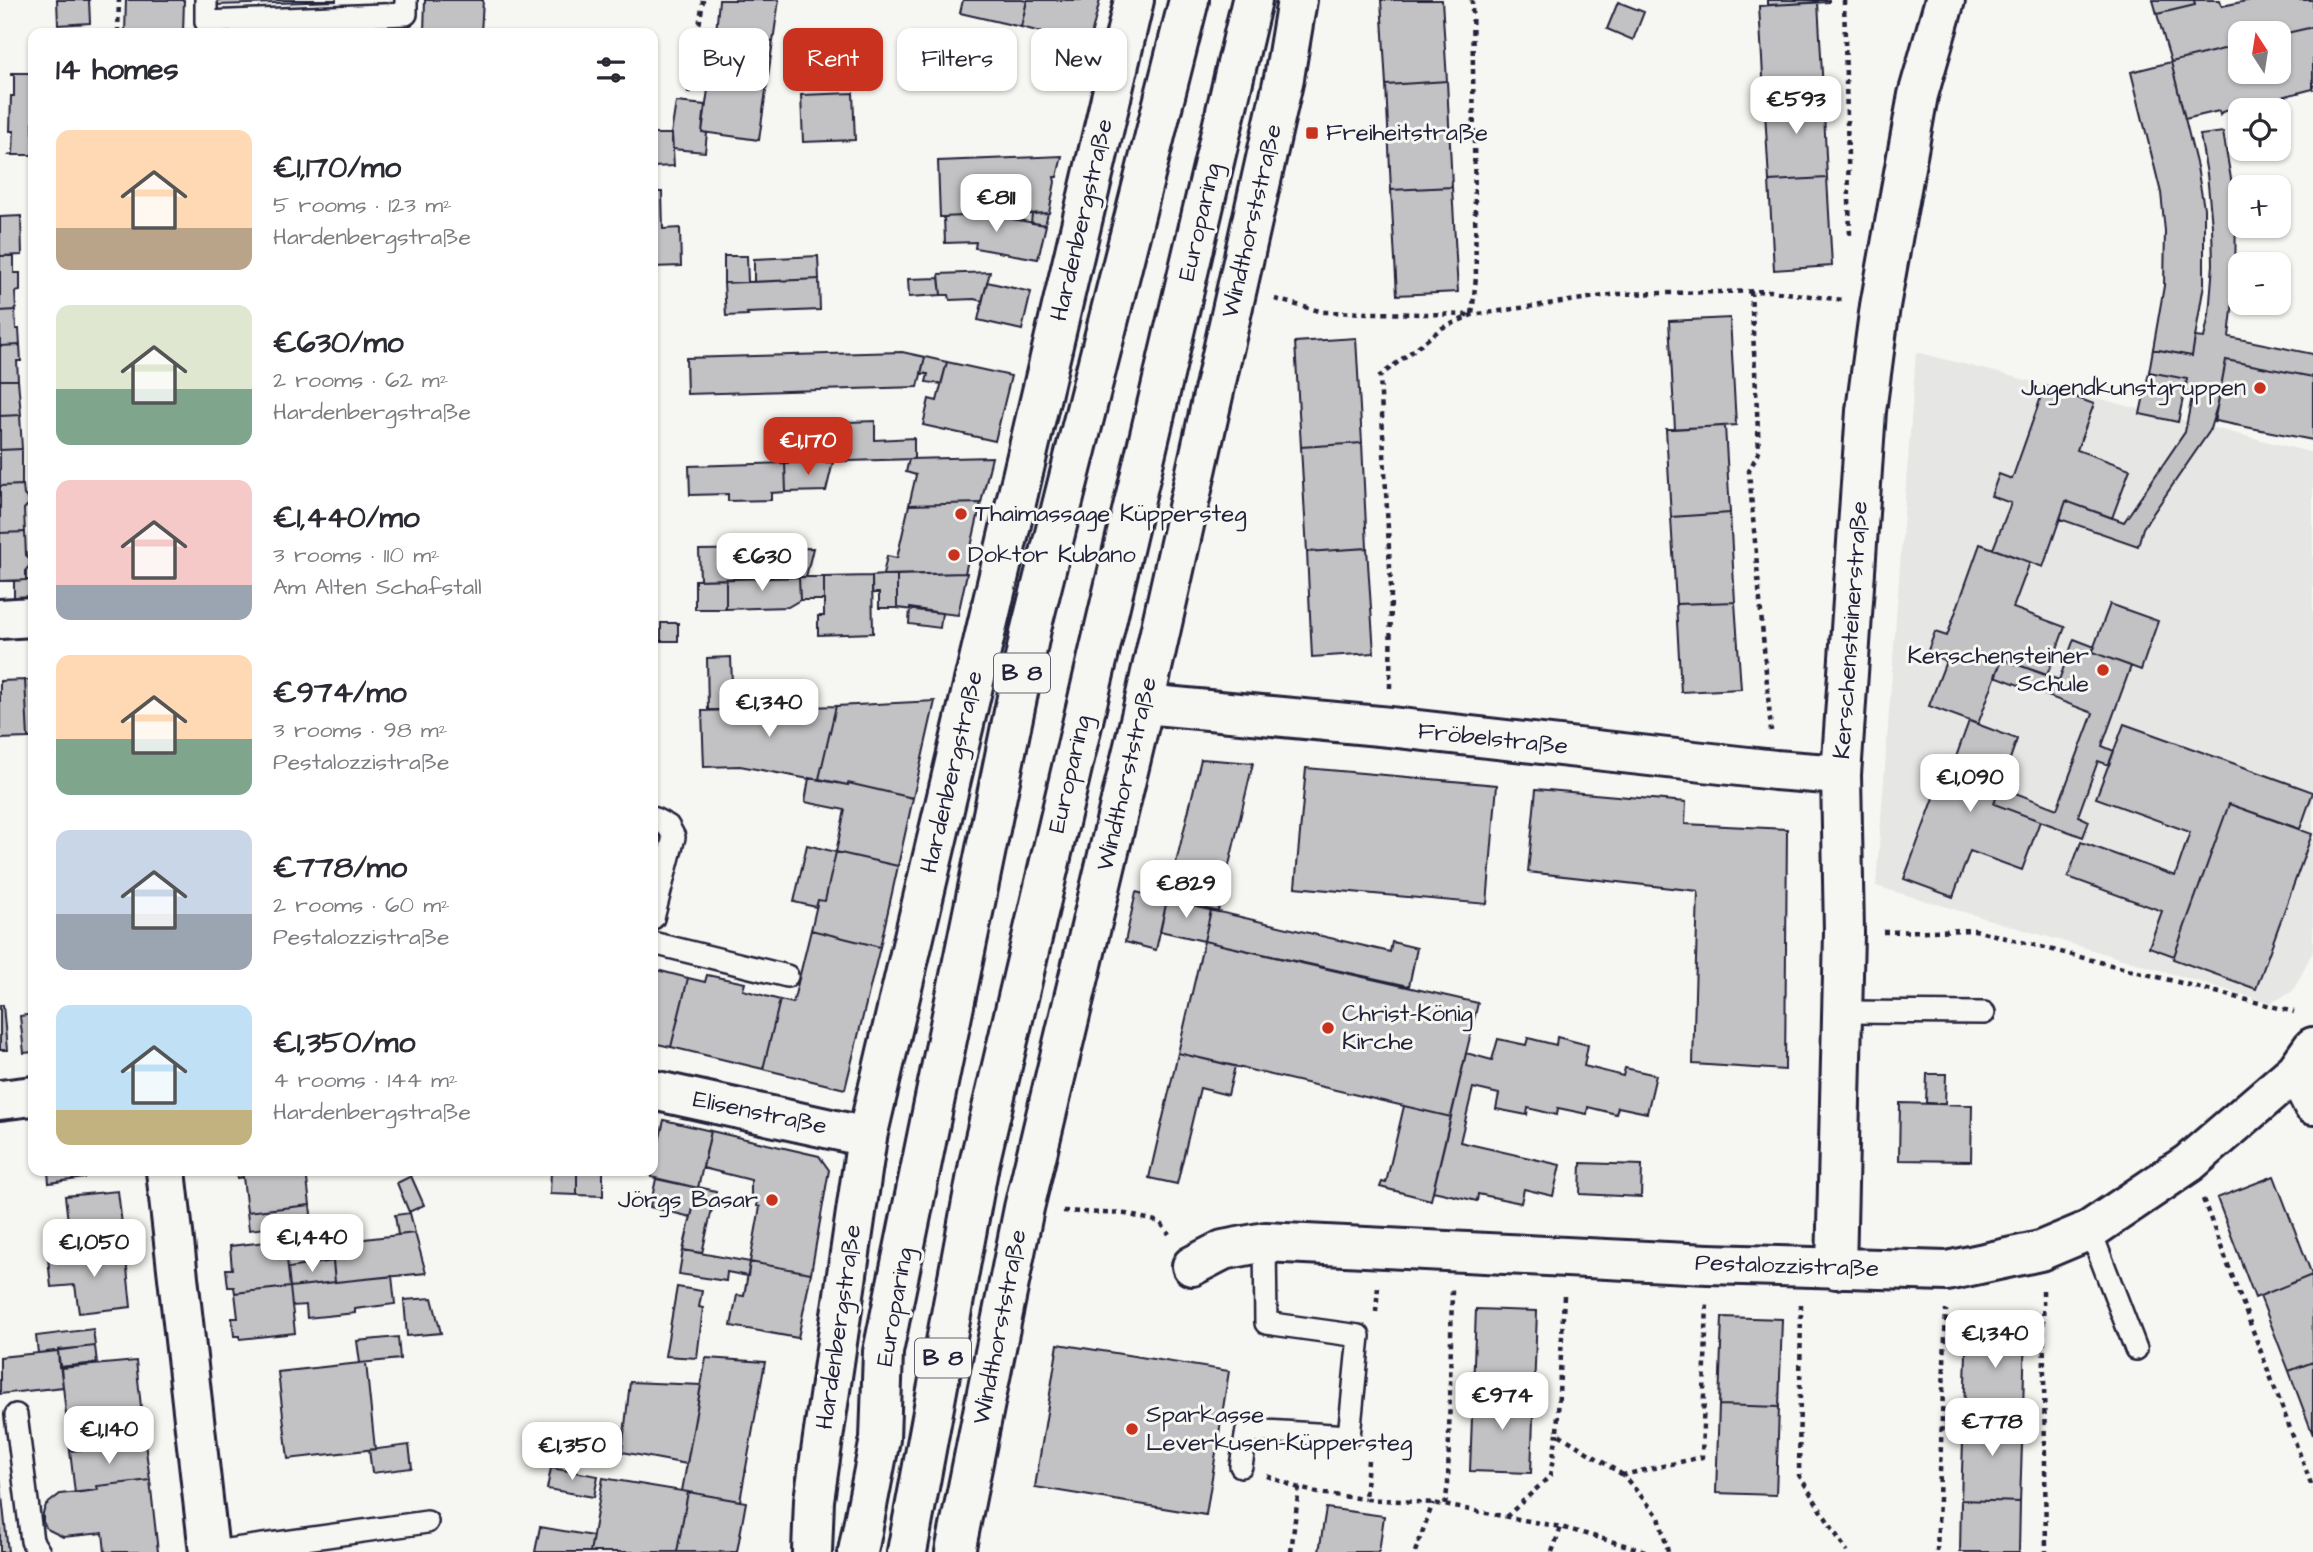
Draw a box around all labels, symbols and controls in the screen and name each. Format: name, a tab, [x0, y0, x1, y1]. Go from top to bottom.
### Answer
north arrow	[2228, 21, 2291, 84]
map controls	[2228, 21, 2291, 315]
chip: Buy	[679, 28, 769, 91]
chip: Rent	[783, 28, 883, 91]
chip: Filters	[897, 28, 1017, 91]
chip: New	[1031, 28, 1127, 91]
text: 14 homes	[56, 49, 179, 91]
icon: filters	[592, 51, 630, 89]
pin: €593	[1755, 76, 1837, 136]
text: €593	[1766, 83, 1826, 115]
button: locate	[2228, 98, 2291, 161]
street label: Hardenbergstraße	[1042, 116, 1123, 325]
place label: Freiheitstraße	[1326, 116, 1488, 150]
street label: Windthorststraße	[1213, 121, 1291, 321]
marker: Freiheitstraße	[1304, 125, 1320, 141]
text: €1,170/mo	[273, 147, 401, 189]
icon: home	[112, 158, 196, 242]
street label: Europaring	[1170, 160, 1231, 284]
pin: €811	[955, 174, 1037, 234]
button: +	[2228, 175, 2291, 238]
text: €811	[976, 181, 1016, 213]
text: 5 rooms · 123 m²	[273, 189, 452, 221]
text: Hardenbergstraße	[273, 221, 471, 253]
button: −	[2228, 252, 2291, 315]
text: €630/mo	[273, 322, 404, 364]
icon: home	[112, 333, 196, 417]
text: 2 rooms · 62 m²	[273, 364, 448, 396]
place label: Jugendkunstgruppen	[2021, 371, 2246, 406]
marker: Jugendkunstgruppen	[2252, 380, 2268, 396]
text: Hardenbergstraße	[273, 396, 471, 428]
pin: €1,170	[751, 418, 865, 477]
text: €1,170	[780, 424, 836, 456]
text: €1,440/mo	[273, 497, 420, 539]
place label: Thaimassage Küppersteg	[975, 497, 1247, 532]
street label: Kerschensteinerstraße	[1825, 500, 1877, 760]
marker: Thaimassage Küppersteg	[953, 506, 969, 522]
icon: home	[112, 508, 196, 592]
pin: €630	[721, 534, 803, 593]
place label: Doktor Kubano	[968, 538, 1136, 572]
text: 3 rooms · 110 m²	[273, 539, 440, 571]
text: €630	[733, 540, 791, 572]
marker: Doktor Kubano	[946, 547, 962, 563]
text: Am Alten Schafstall	[273, 571, 482, 603]
place label: Kerschensteiner Schule	[1908, 639, 2089, 701]
road number: B 8	[994, 653, 1050, 692]
marker: Kerschensteiner Schule	[2095, 662, 2111, 678]
street label: Hardenbergstraße	[912, 668, 993, 877]
text: €974/mo	[273, 672, 407, 714]
street label: Windthorststraße	[1088, 674, 1166, 874]
pin: €1,340	[712, 680, 826, 739]
icon: home	[112, 683, 196, 767]
text: €1,340	[735, 686, 803, 718]
street label: Europaring	[1040, 712, 1101, 836]
text: 3 rooms · 98 m²	[273, 714, 447, 746]
street label: Fröbelstraße	[1416, 714, 1570, 764]
text: Pestalozzistraße	[273, 746, 450, 778]
pin: €1,090	[1913, 754, 2027, 814]
text: €1,090	[1936, 761, 2004, 793]
text: €778/mo	[273, 847, 407, 889]
icon: home	[112, 858, 196, 942]
pin: €829	[1145, 860, 1227, 920]
text: €829	[1156, 867, 1216, 899]
text: 2 rooms · 60 m²	[273, 889, 450, 921]
text: Pestalozzistraße	[273, 921, 450, 953]
place label: Christ-König Kirche	[1342, 997, 1473, 1059]
marker: Christ-König Kirche	[1320, 1020, 1336, 1036]
text: €1,350/mo	[273, 1022, 415, 1064]
icon: home	[112, 1033, 196, 1117]
text: 4 rooms · 144 m²	[273, 1064, 458, 1096]
street label: Elisenstraße	[690, 1082, 830, 1144]
text: Hardenbergstraße	[273, 1096, 471, 1128]
place label: Jörgs Basar	[618, 1183, 758, 1218]
marker: Jörgs Basar	[764, 1192, 780, 1208]
pin: €1,440	[255, 1214, 369, 1274]
pin: €1,050	[37, 1220, 151, 1279]
text: €1,440	[276, 1221, 348, 1253]
street label: Hardenbergstraße	[808, 1222, 871, 1432]
text: €1,050	[59, 1226, 129, 1258]
street label: Windthorststraße	[964, 1227, 1036, 1427]
street label: Europaring	[868, 1245, 923, 1369]
street label: Pestalozzistraße	[1694, 1246, 1880, 1286]
pin: €1,340	[1938, 1310, 2052, 1370]
text: €1,340	[1961, 1317, 2029, 1349]
road number: B 8	[915, 1338, 971, 1378]
pin: €974	[1461, 1372, 1543, 1432]
text: €974	[1471, 1379, 1533, 1411]
place label: Sparkasse Leverkusen-Küppersteg	[1146, 1398, 1412, 1461]
pin: €778	[1951, 1398, 2033, 1458]
text: €778	[1961, 1405, 2023, 1437]
pin: €1,140	[52, 1406, 166, 1466]
text: €1,140	[80, 1413, 138, 1445]
marker: Sparkasse Leverkusen-Küppersteg	[1124, 1421, 1140, 1437]
pin: €1,350	[515, 1422, 629, 1482]
text: €1,350	[538, 1429, 606, 1461]

